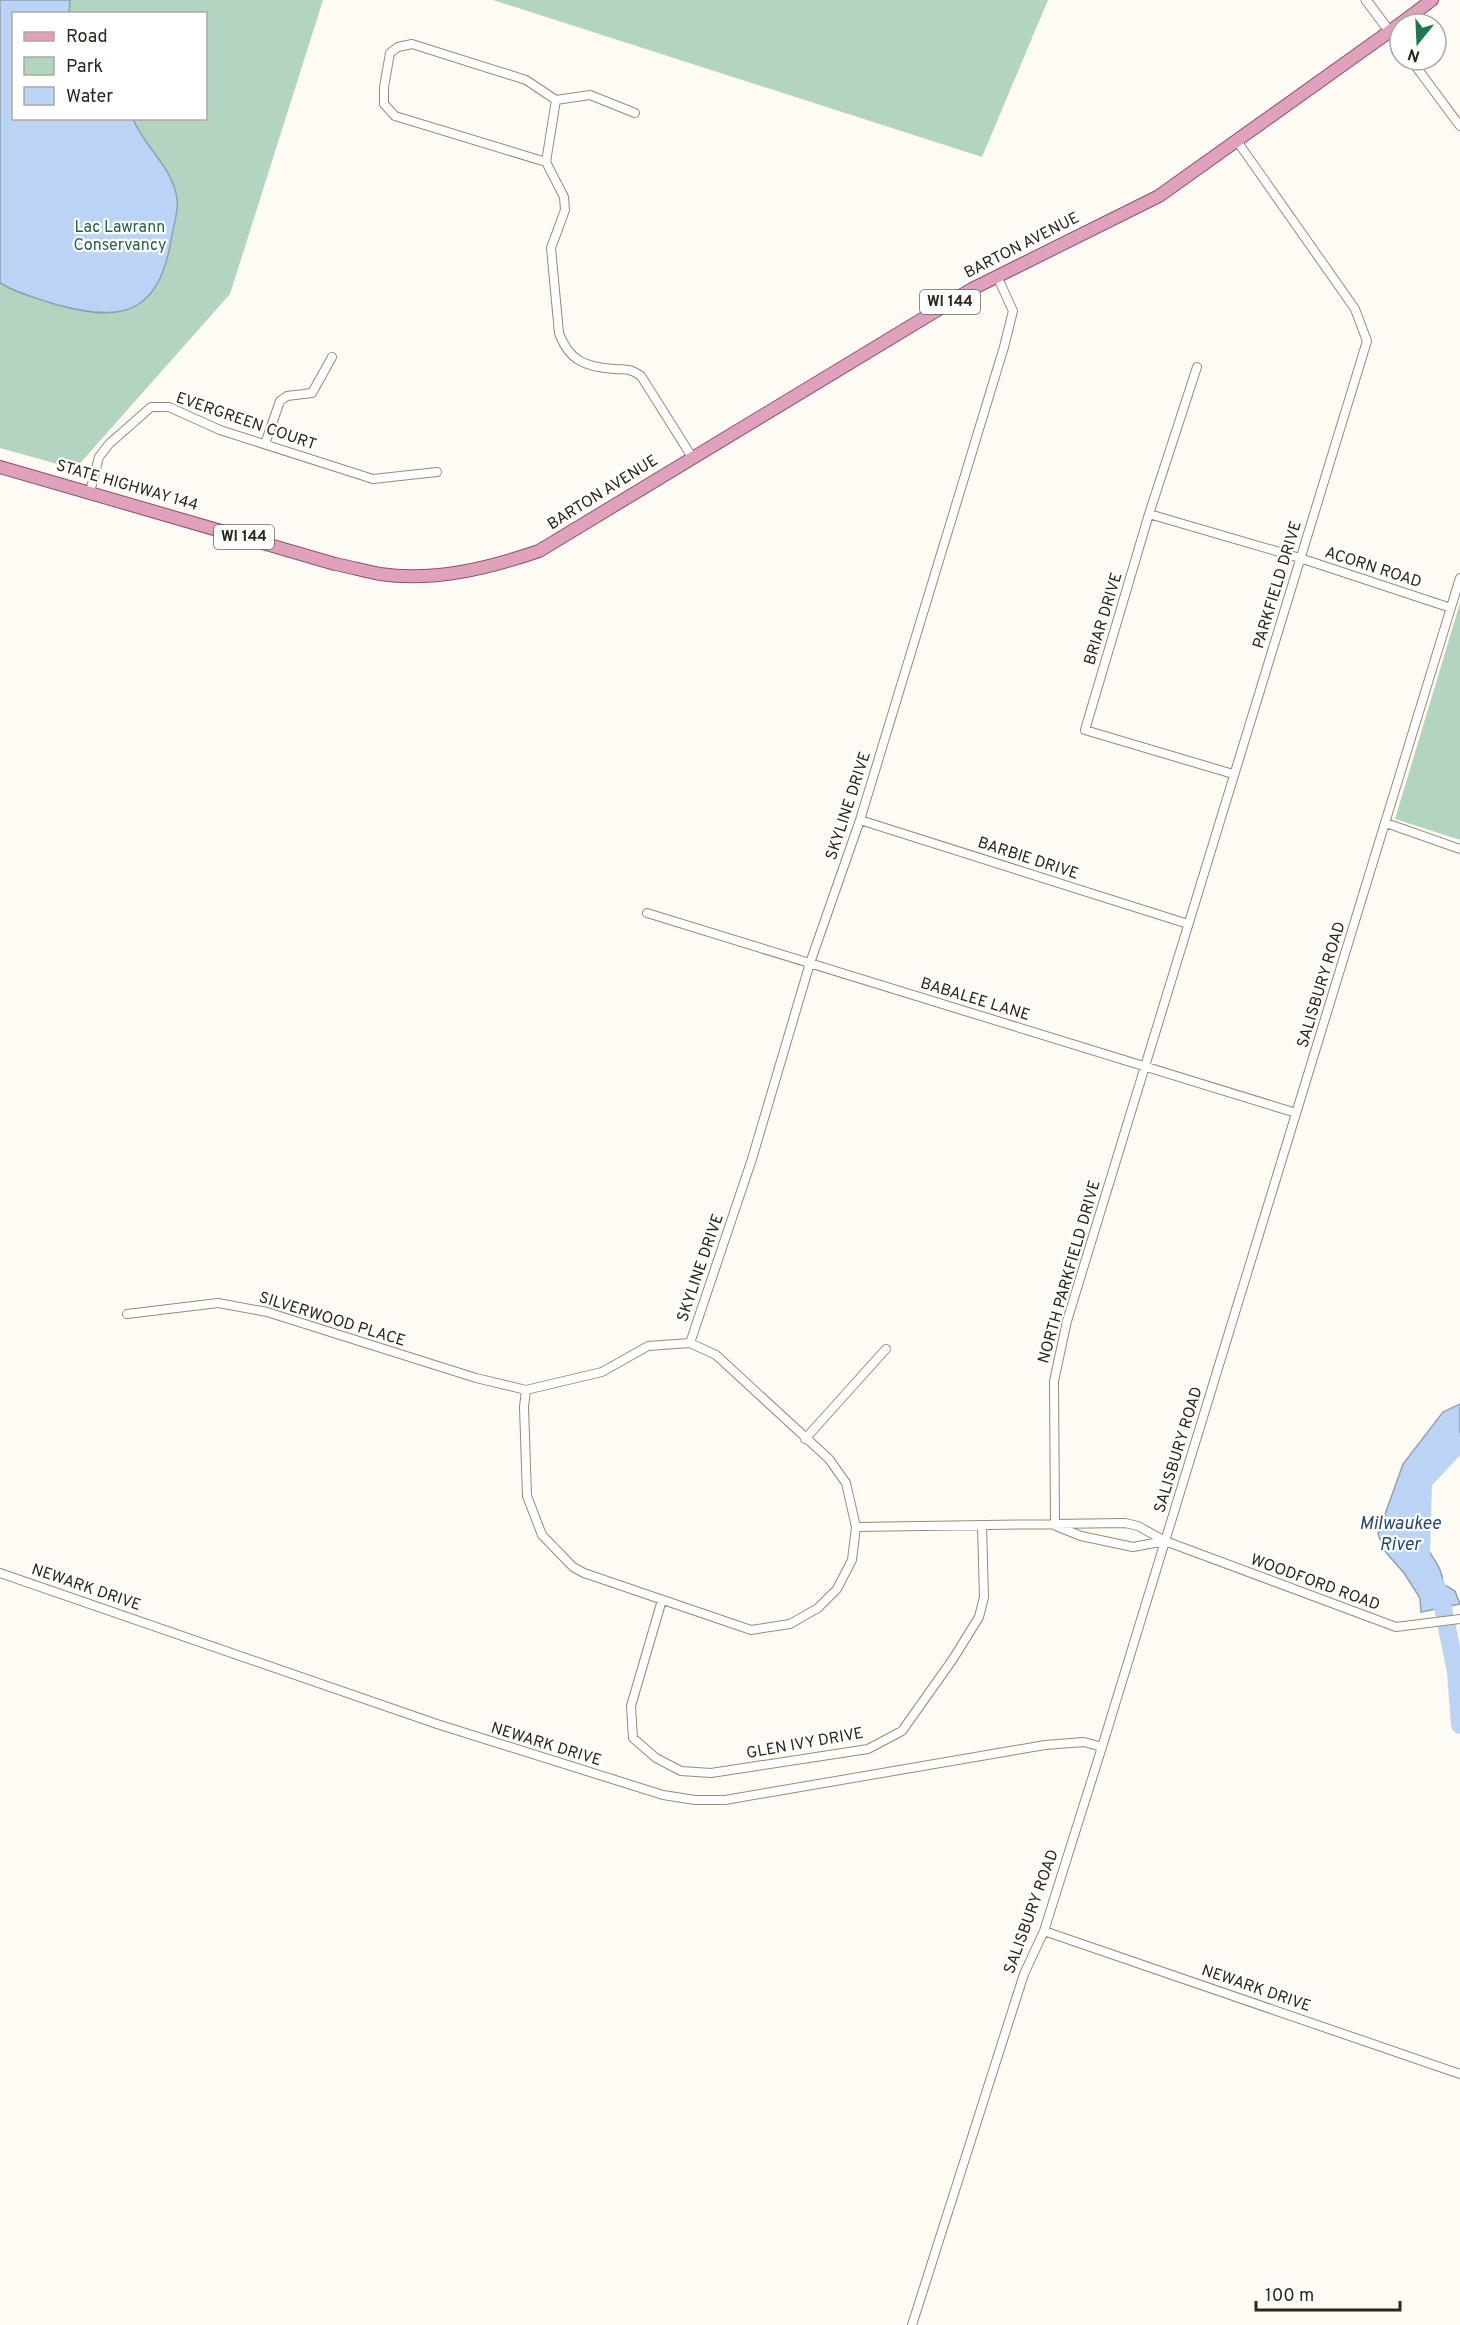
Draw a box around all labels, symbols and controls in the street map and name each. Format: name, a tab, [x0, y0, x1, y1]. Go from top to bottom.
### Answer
legend	[12, 12, 207, 120]
north arrow	[1388, 12, 1448, 72]
text: Road	[66, 26, 108, 49]
text: N	[1405, 43, 1423, 66]
text: Park	[66, 56, 103, 79]
text: Water	[66, 86, 113, 109]
street label: BARTON AVENUE	[961, 208, 1083, 284]
park label: Lac Lawrann Conservancy	[73, 218, 167, 256]
road number: WI 144	[920, 290, 980, 314]
street label: EVERGREEN COURT	[173, 389, 319, 455]
street label: BARTON AVENUE	[544, 451, 662, 535]
street label: STATE HIGHWAY 144	[54, 456, 201, 516]
street label: PARKFIELD DRIVE	[1249, 519, 1307, 651]
road number: WI 144	[214, 525, 274, 549]
street label: ACORN ROAD	[1322, 543, 1424, 593]
street label: BRIAR DRIVE	[1080, 570, 1128, 668]
street label: SKYLINE DRIVE	[822, 749, 876, 863]
street label: BARBIE DRIVE	[975, 833, 1081, 885]
street label: SALISBURY ROAD	[1293, 919, 1351, 1051]
street label: BABALEE LANE	[918, 974, 1032, 1026]
street label: NORTH PARKFIELD DRIVE	[1034, 1178, 1106, 1366]
street label: SKYLINE DRIVE	[673, 1211, 729, 1325]
street label: SILVERWOOD PLACE	[256, 1288, 408, 1352]
street label: SALISBURY ROAD	[1150, 1384, 1208, 1516]
water label: Milwaukee River	[1359, 1513, 1441, 1557]
street label: WOODFORD ROAD	[1247, 1550, 1383, 1616]
street label: NEWARK DRIVE	[29, 1560, 143, 1616]
street label: NEWARK DRIVE	[488, 1719, 604, 1771]
street label: GLEN IVY DRIVE	[745, 1724, 865, 1764]
street label: SALISBURY ROAD	[1000, 1847, 1064, 1977]
street label: NEWARK DRIVE	[1199, 1961, 1313, 2017]
scale bar	[1256, 2274, 1400, 2312]
text: 100 m	[1265, 2285, 1314, 2308]

